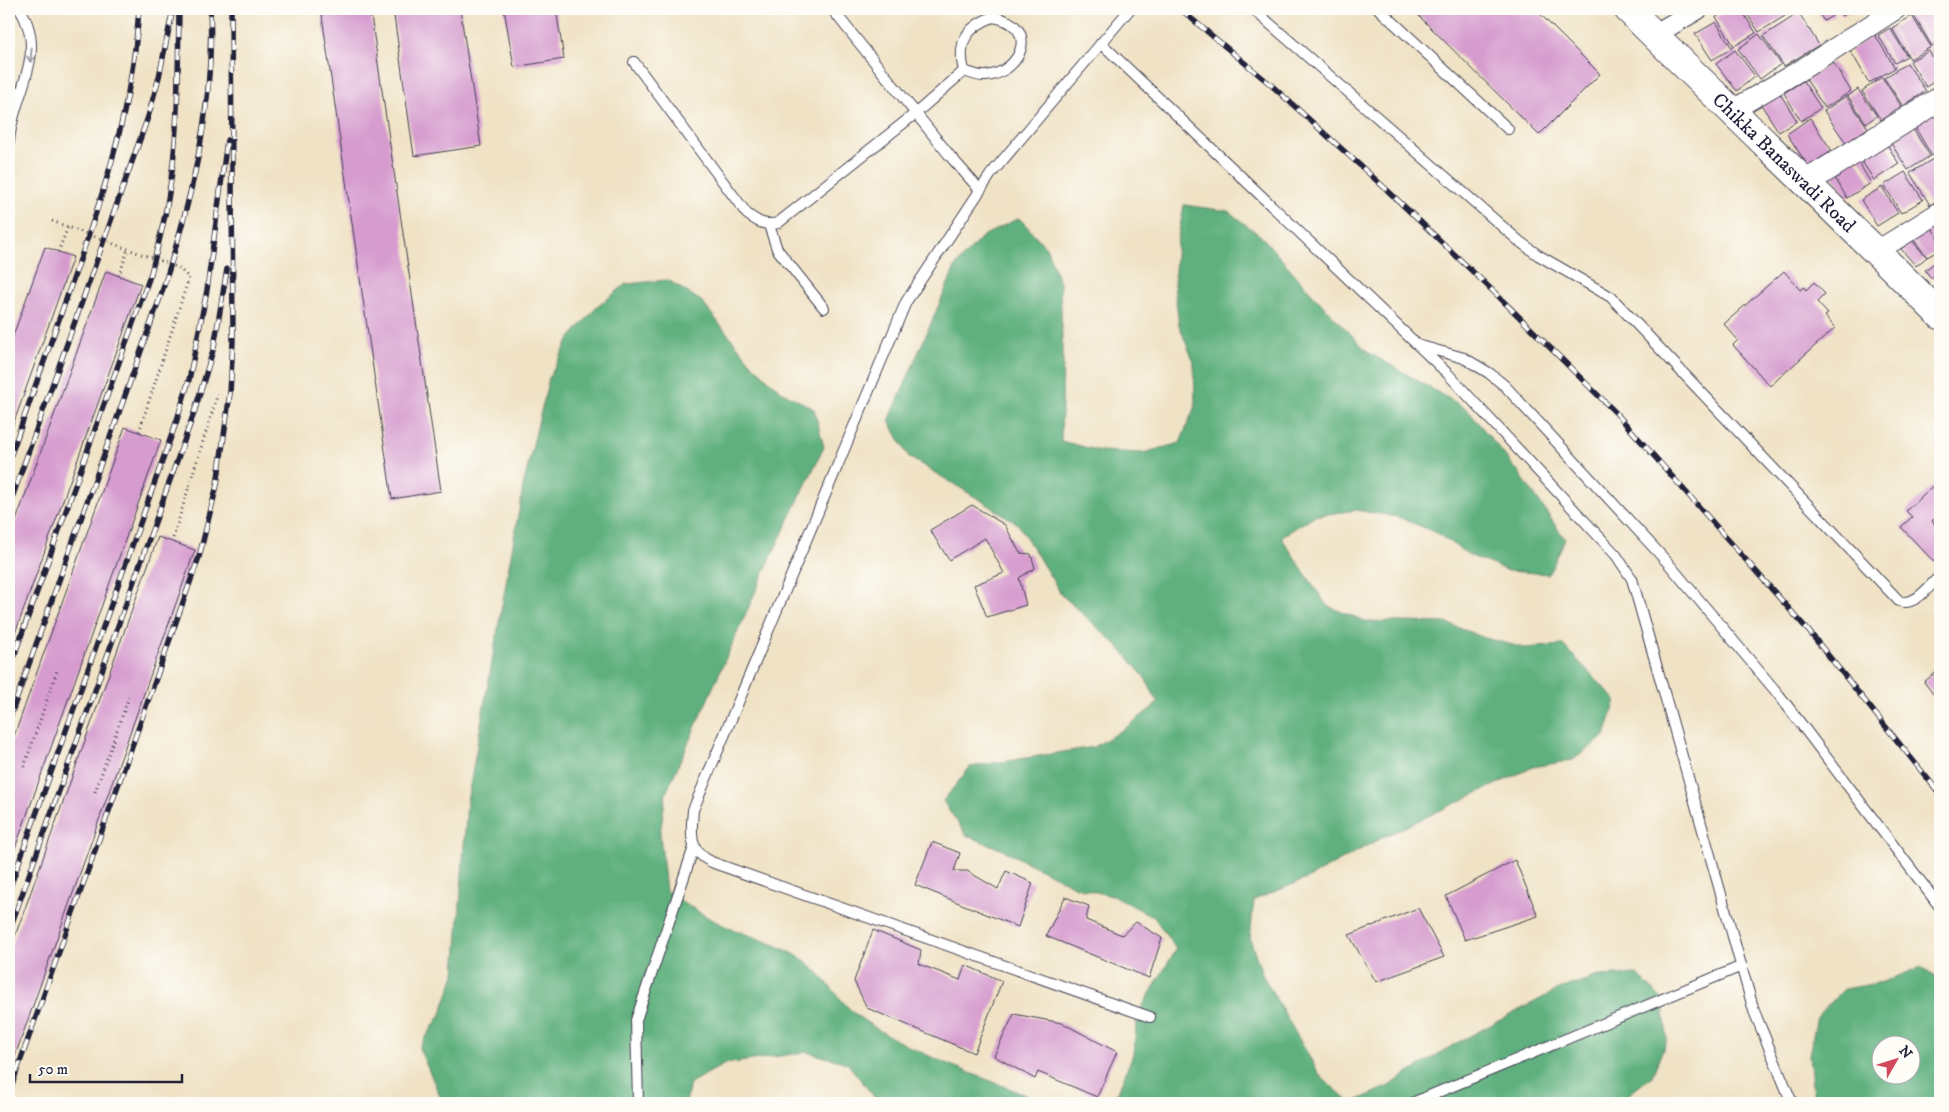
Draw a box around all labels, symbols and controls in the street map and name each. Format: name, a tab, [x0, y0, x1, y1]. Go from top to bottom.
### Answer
one-way arrow	[26, 47, 36, 63]
street label: Chikka Banaswadi Road	[1706, 88, 1861, 239]
north arrow	[1872, 1034, 1922, 1084]
text: N	[1895, 1042, 1916, 1063]
scale bar	[30, 1052, 182, 1084]
text: 50 m	[38, 1060, 68, 1079]

